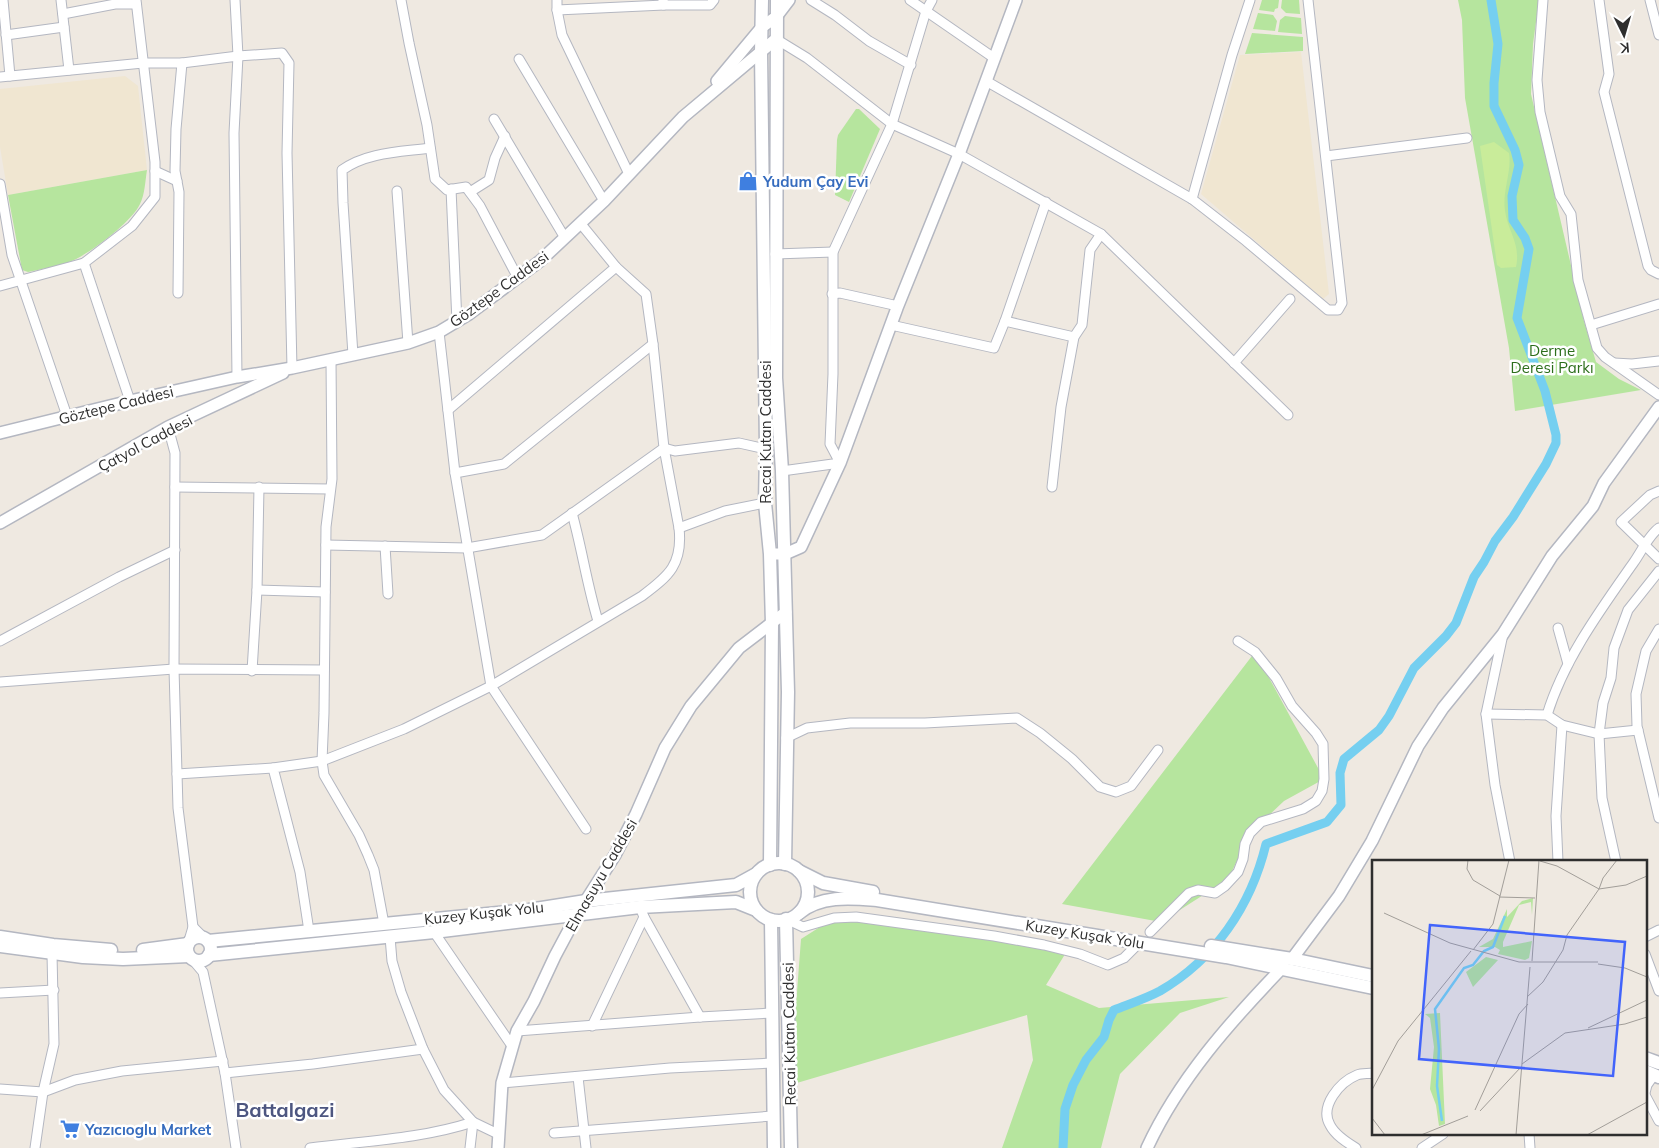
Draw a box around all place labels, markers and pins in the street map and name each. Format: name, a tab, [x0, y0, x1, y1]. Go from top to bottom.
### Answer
shop icon: Yudum Çay Evi	[737, 170, 759, 192]
place label: Yudum Çay Evi	[762, 172, 868, 191]
supermarket icon: Yazıcıoglu Market	[59, 1118, 81, 1140]
place label: Yazıcıoglu Market	[84, 1120, 212, 1139]

